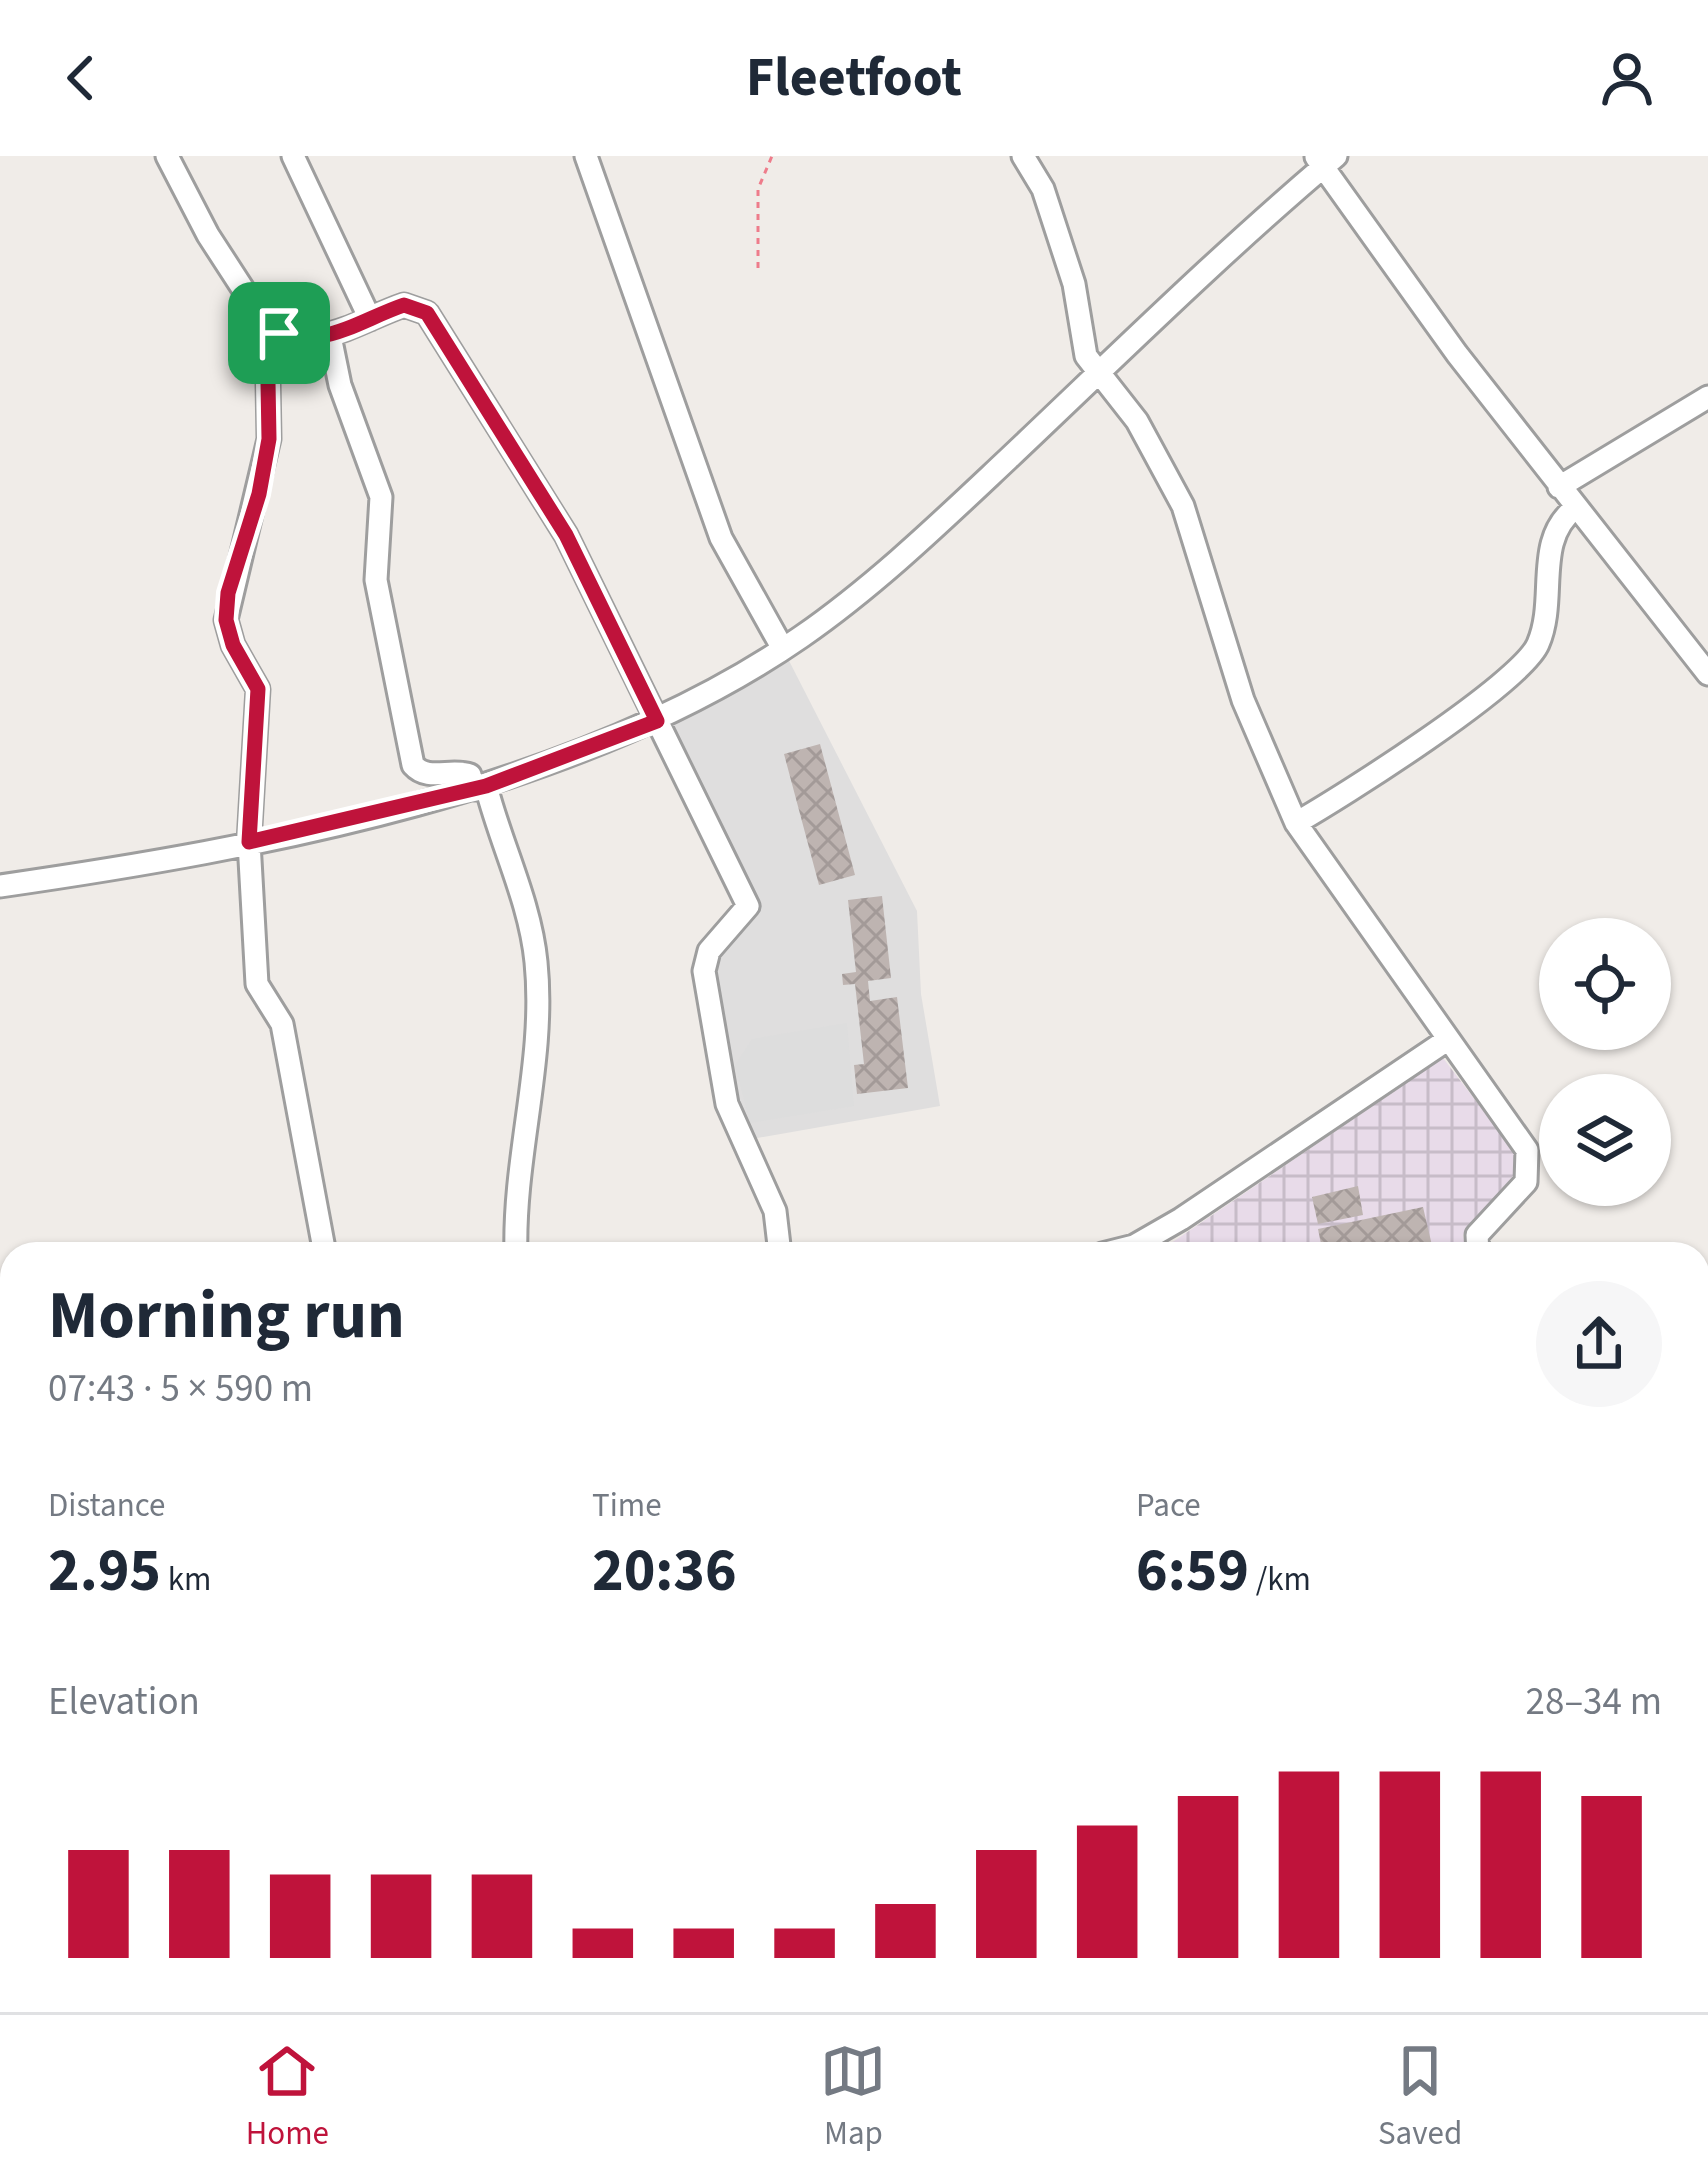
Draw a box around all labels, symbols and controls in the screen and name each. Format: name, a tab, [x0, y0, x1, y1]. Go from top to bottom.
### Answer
text: Fleetfoot	[746, 40, 962, 117]
icon: back	[48, 45, 114, 111]
icon: person	[1594, 45, 1660, 111]
pin	[228, 282, 330, 384]
icon: arrive	[246, 300, 312, 366]
map controls	[1539, 918, 1671, 1206]
button: locate	[1539, 918, 1671, 1050]
button: layers	[1539, 1074, 1671, 1206]
text: Morning run	[48, 1269, 405, 1363]
button: share	[1536, 1281, 1662, 1407]
text: 07:43 · 5 × 590 m	[48, 1361, 313, 1417]
text: Distance	[48, 1482, 165, 1529]
text: Time	[592, 1482, 662, 1529]
text: Pace	[1136, 1482, 1201, 1529]
text: 2.95	[48, 1529, 161, 1614]
text: 20:36	[592, 1529, 737, 1614]
text: 6:59	[1136, 1529, 1249, 1614]
text: km	[161, 1556, 211, 1603]
text: /km	[1249, 1556, 1311, 1603]
text: Elevation	[48, 1674, 200, 1730]
text: 28–34 m	[1526, 1674, 1662, 1730]
tab: Home	[246, 2038, 329, 2157]
tab: Map	[820, 2038, 886, 2157]
tab: Saved	[1378, 2038, 1462, 2157]

